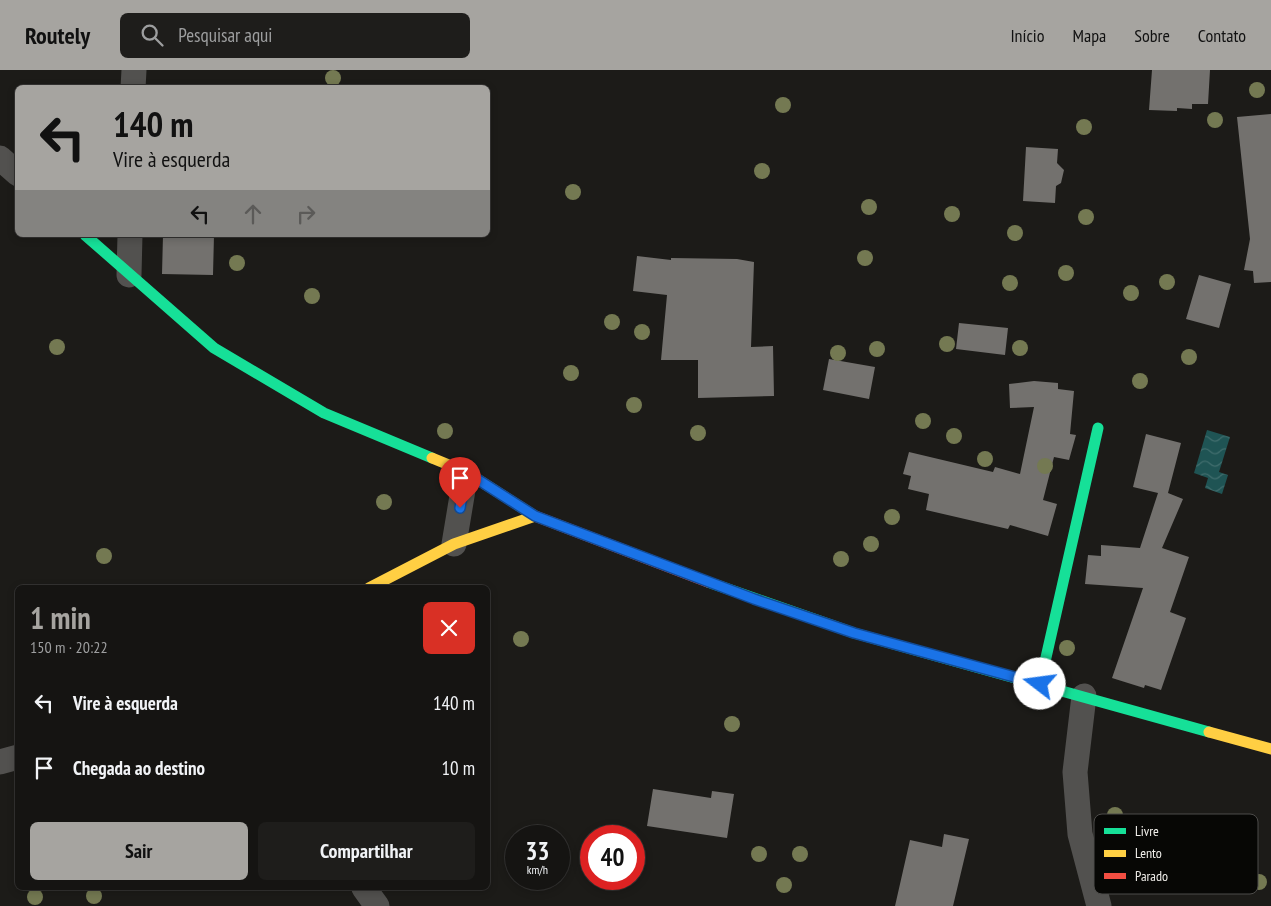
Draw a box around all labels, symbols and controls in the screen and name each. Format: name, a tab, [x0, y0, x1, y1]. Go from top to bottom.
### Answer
search box	[120, 13, 470, 58]
text: Routely	[25, 20, 90, 51]
icon: search	[138, 21, 166, 49]
text: Pesquisar aqui	[178, 23, 273, 47]
text: Início	[1010, 24, 1044, 47]
text: Mapa	[1072, 24, 1106, 47]
text: Sobre	[1134, 24, 1170, 47]
text: Contato	[1198, 24, 1246, 47]
text: 140 m	[113, 101, 194, 147]
icon: left	[30, 105, 95, 170]
text: Vire à esquerda	[113, 145, 230, 173]
icon: left	[186, 200, 214, 228]
icon: ahead	[239, 200, 267, 228]
icon: right	[292, 200, 320, 228]
pin	[439, 457, 481, 508]
icon: arrive	[446, 464, 474, 492]
text: 1 min	[30, 598, 91, 637]
button: close	[423, 602, 475, 654]
text: 150 m · 20:22	[30, 637, 108, 657]
position arrow	[1013, 657, 1065, 709]
icon: left	[30, 689, 58, 717]
text: Vire à esquerda	[73, 691, 178, 715]
text: 140 m	[433, 691, 475, 715]
icon: arrive	[30, 754, 58, 782]
text: Chegada ao destino	[73, 756, 205, 780]
text: 10 m	[442, 756, 475, 780]
legend	[1094, 814, 1258, 894]
button: Sair	[30, 822, 248, 880]
button: Compartilhar	[258, 822, 475, 880]
text: Livre	[1135, 822, 1159, 840]
speed limit sign: 40	[580, 825, 645, 890]
text: 33	[526, 835, 549, 867]
text: Lento	[1135, 844, 1162, 862]
text: km/h	[527, 862, 548, 877]
text: Parado	[1135, 867, 1168, 885]

